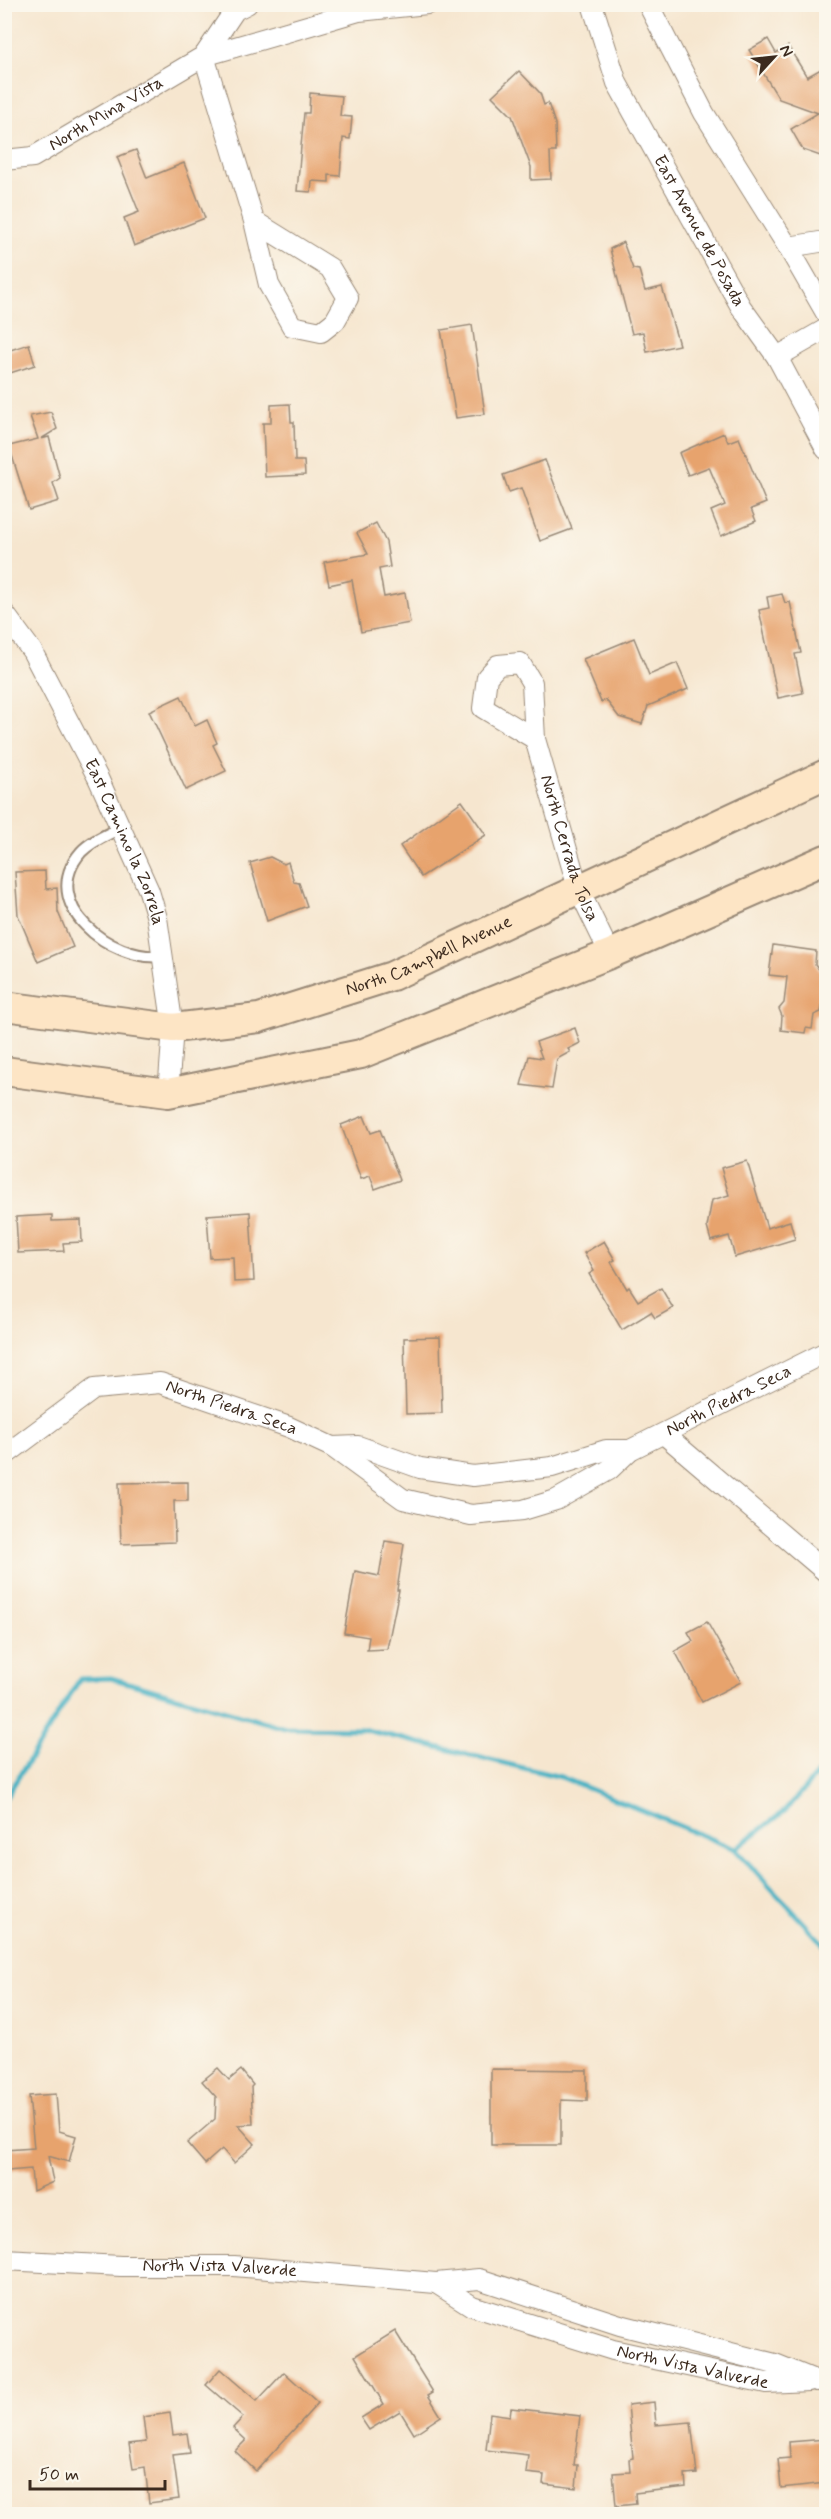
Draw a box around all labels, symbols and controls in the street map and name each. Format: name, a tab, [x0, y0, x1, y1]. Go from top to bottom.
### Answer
north arrow	[744, 27, 804, 87]
text: N	[774, 41, 798, 60]
street label: North Mina Vista	[44, 71, 168, 157]
street label: East Avenue de Posada	[647, 151, 751, 311]
street label: East Camino la Zorrela	[78, 755, 170, 927]
street label: North Cerrada Tolsa	[534, 772, 604, 925]
street label: North Campbell Avenue	[342, 910, 516, 1002]
street label: North Piedra Seca	[662, 1359, 796, 1442]
street label: North Piedra Seca	[163, 1374, 301, 1441]
street label: North Vista Valverde	[142, 2254, 298, 2283]
street label: North Vista Valverde	[615, 2339, 771, 2395]
scale bar	[30, 2453, 165, 2491]
text: 50 m	[39, 2463, 79, 2487]

